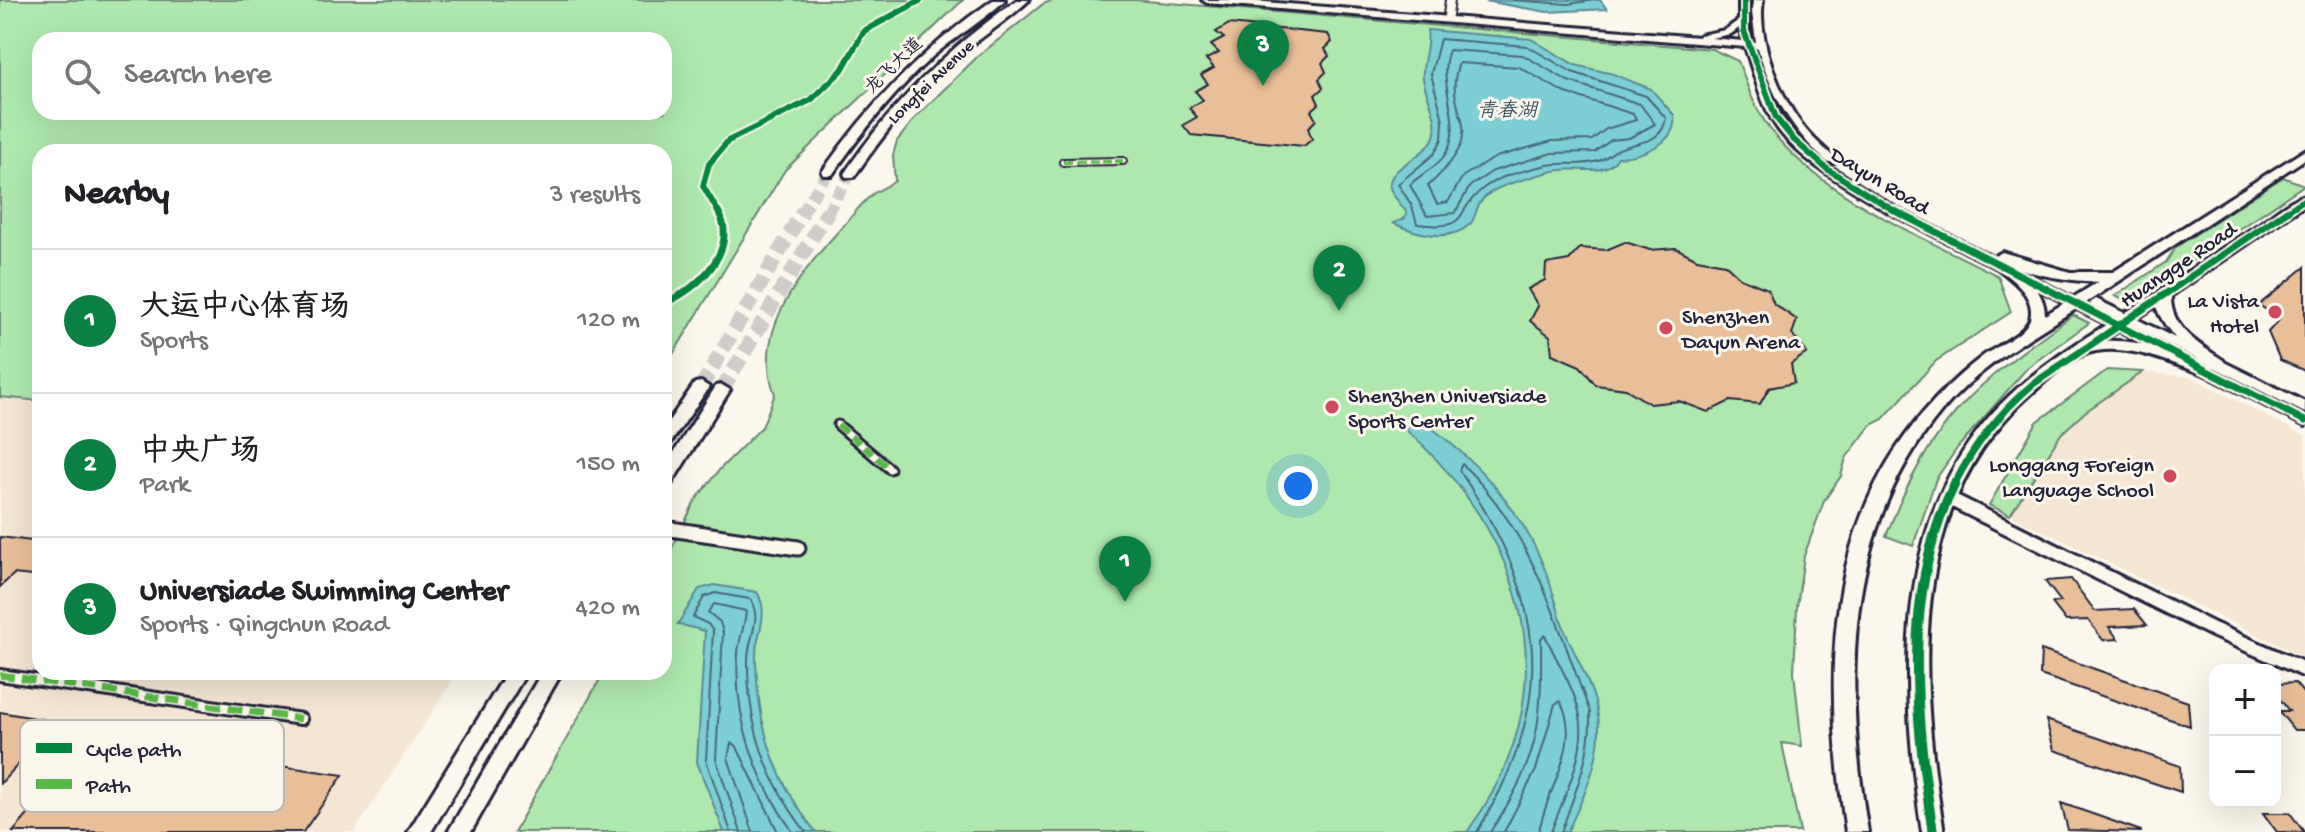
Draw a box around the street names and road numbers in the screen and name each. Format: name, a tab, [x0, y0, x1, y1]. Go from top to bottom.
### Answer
street label: 龙飞大道	[861, 34, 928, 99]
street label: Longfei Avenue	[884, 36, 980, 129]
street label: Dayun Road	[1823, 142, 1935, 223]
street label: Huangge Road	[2116, 217, 2244, 315]

